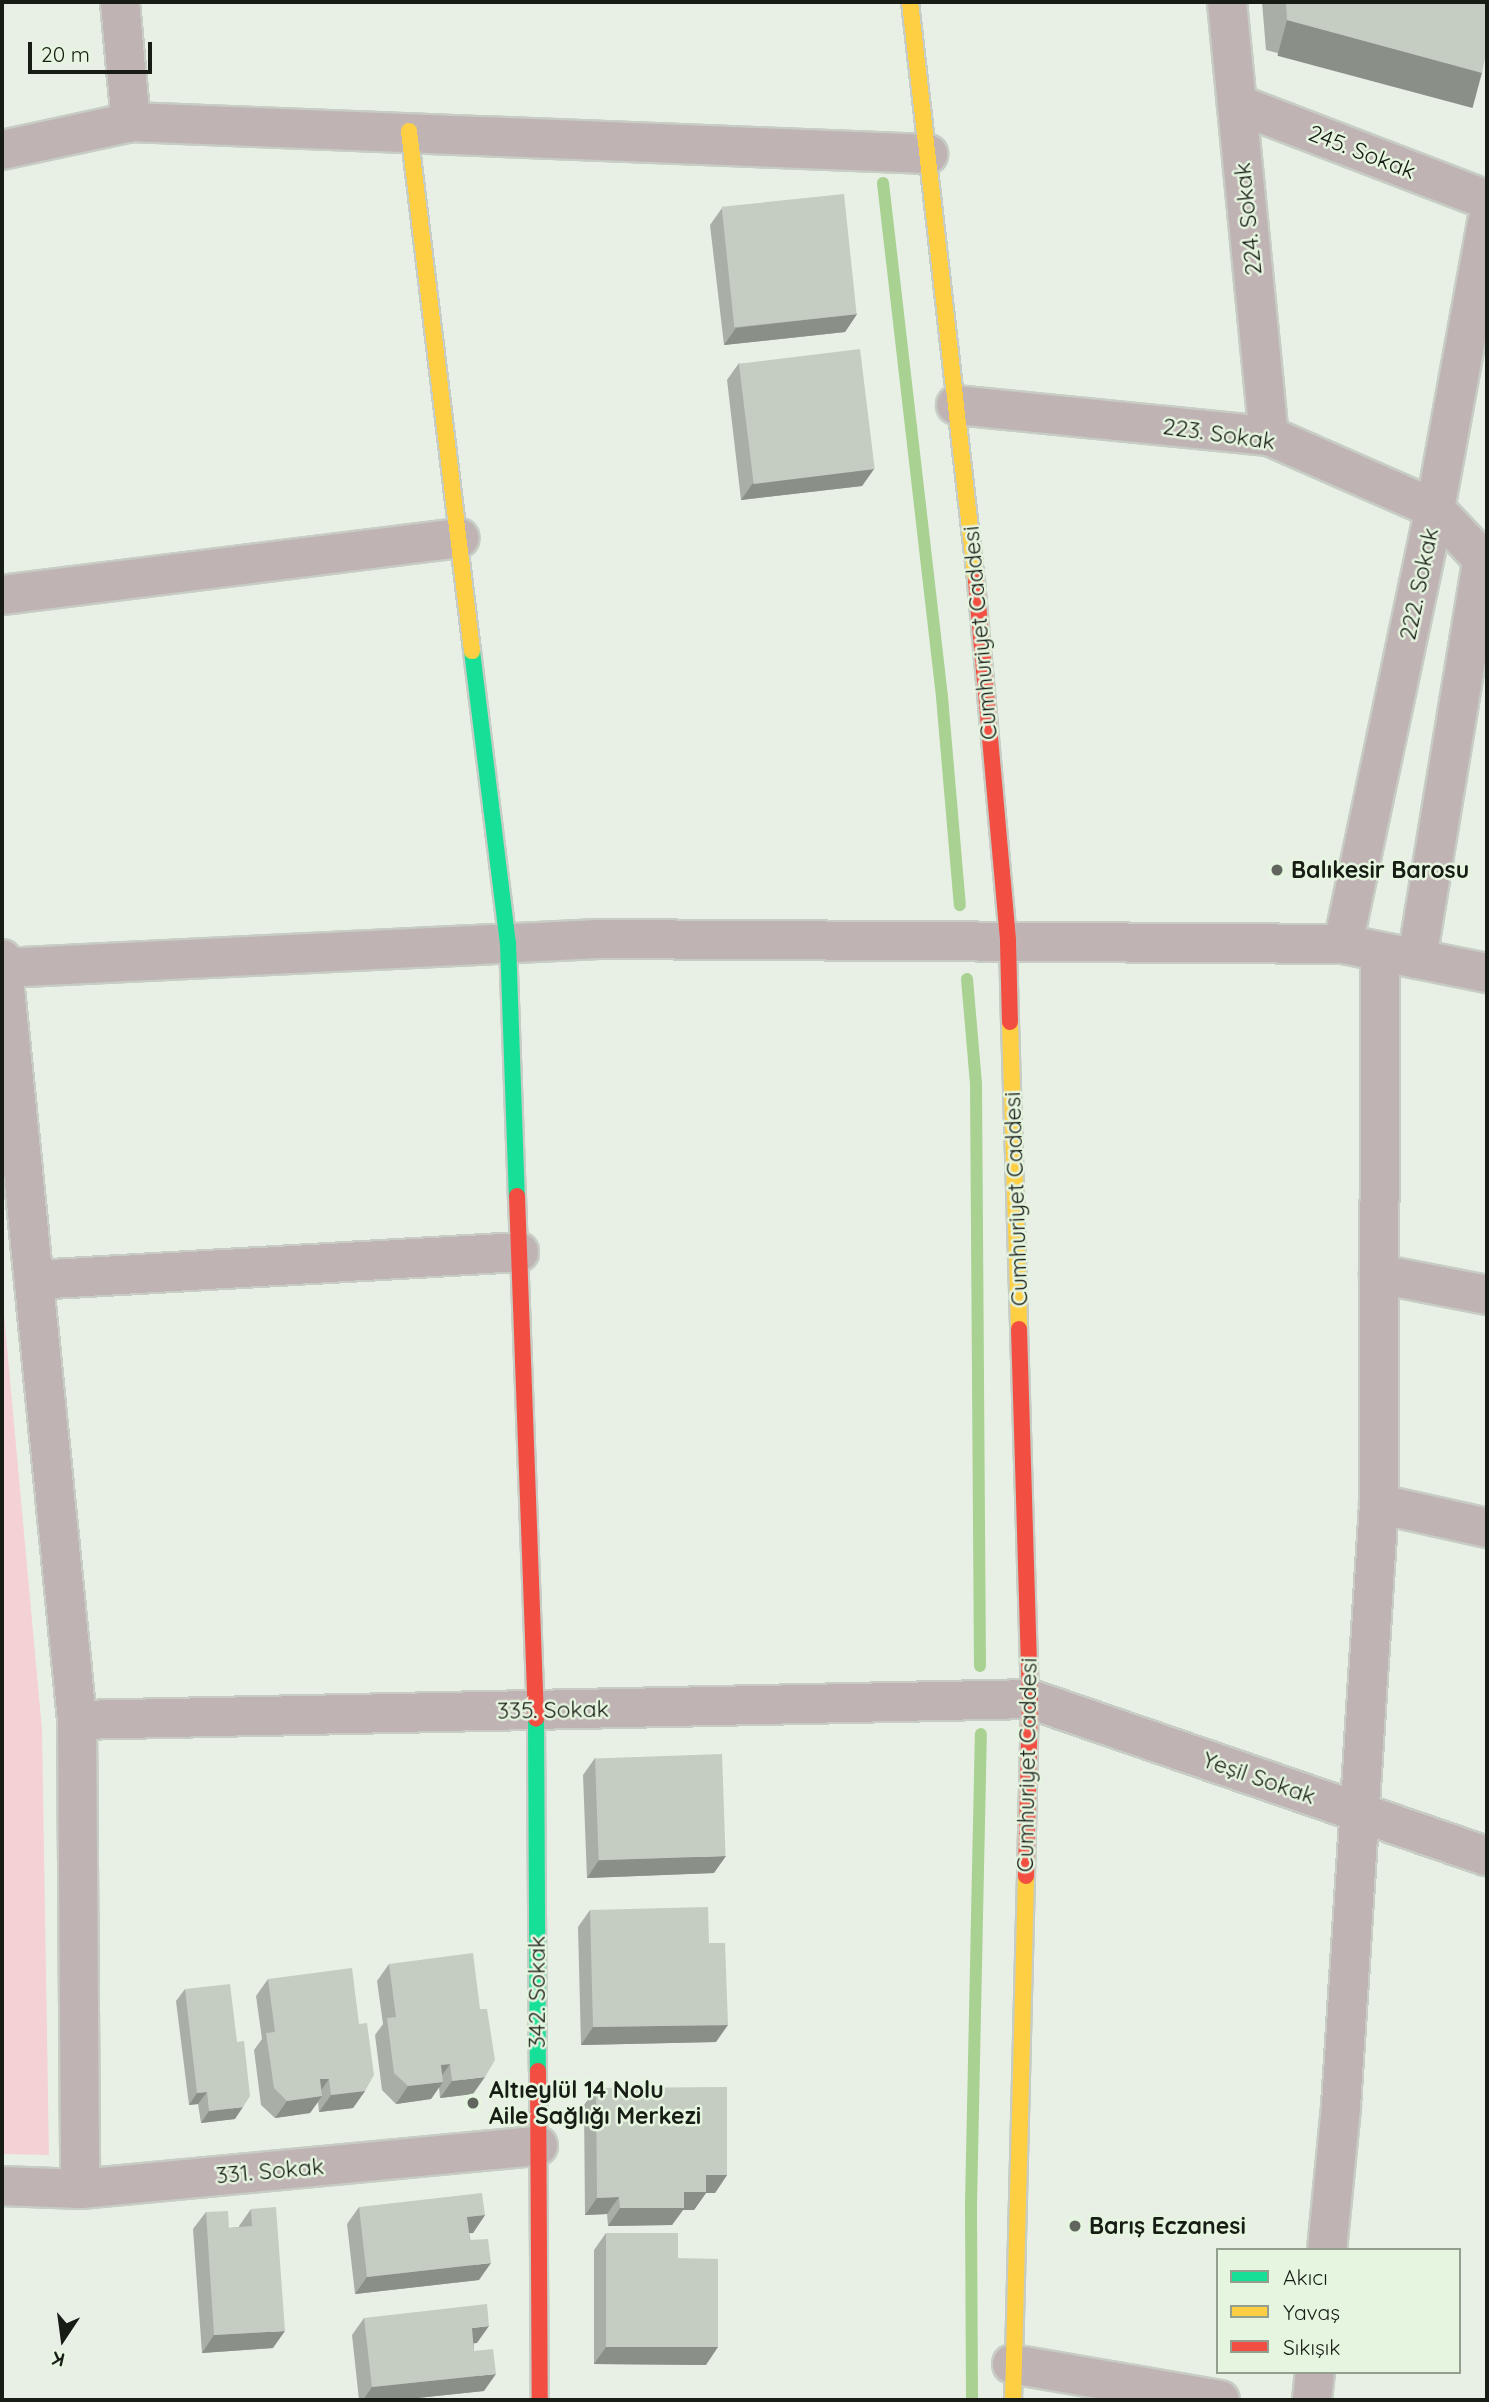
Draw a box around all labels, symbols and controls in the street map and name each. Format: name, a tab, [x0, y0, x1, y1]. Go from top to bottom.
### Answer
scale bar	[32, 28, 156, 72]
text: 20 m	[41, 41, 90, 67]
street label: 245. Sokak	[1305, 119, 1419, 185]
street label: 224. Sokak	[1228, 161, 1268, 277]
street label: 223. Sokak	[1161, 412, 1277, 456]
street label: Cumhuriyet Caddesi	[957, 525, 1003, 741]
street label: 222. Sokak	[1394, 525, 1444, 643]
place label: Balıkesir Barosu	[1291, 856, 1469, 884]
marker: Balıkesir Barosu	[1269, 862, 1285, 878]
street label: Cumhuriyet Caddesi	[998, 1091, 1034, 1307]
street label: Cumhuriyet Caddesi	[1011, 1657, 1043, 1873]
street label: 335. Sokak	[497, 1695, 609, 1725]
street label: Yeşil Sokak	[1199, 1746, 1319, 1810]
street label: 342. Sokak	[523, 1936, 551, 2048]
place label: Altıeylül 14 Nolu Aile Sağlığı Merkezi	[489, 2076, 701, 2130]
marker: Altıeylül 14 Nolu Aile Sağlığı Merkezi	[463, 2093, 483, 2113]
street label: 331. Sokak	[215, 2153, 325, 2189]
place label: Barış Eczanesi	[1089, 2212, 1246, 2240]
marker: Barış Eczanesi	[1067, 2218, 1083, 2234]
legend	[1216, 2248, 1461, 2374]
text: Akıcı	[1283, 2264, 1328, 2290]
text: Yavaş	[1283, 2299, 1340, 2325]
north arrow	[28, 2304, 98, 2374]
text: Sıkışık	[1283, 2334, 1341, 2360]
text: K	[50, 2346, 67, 2373]

